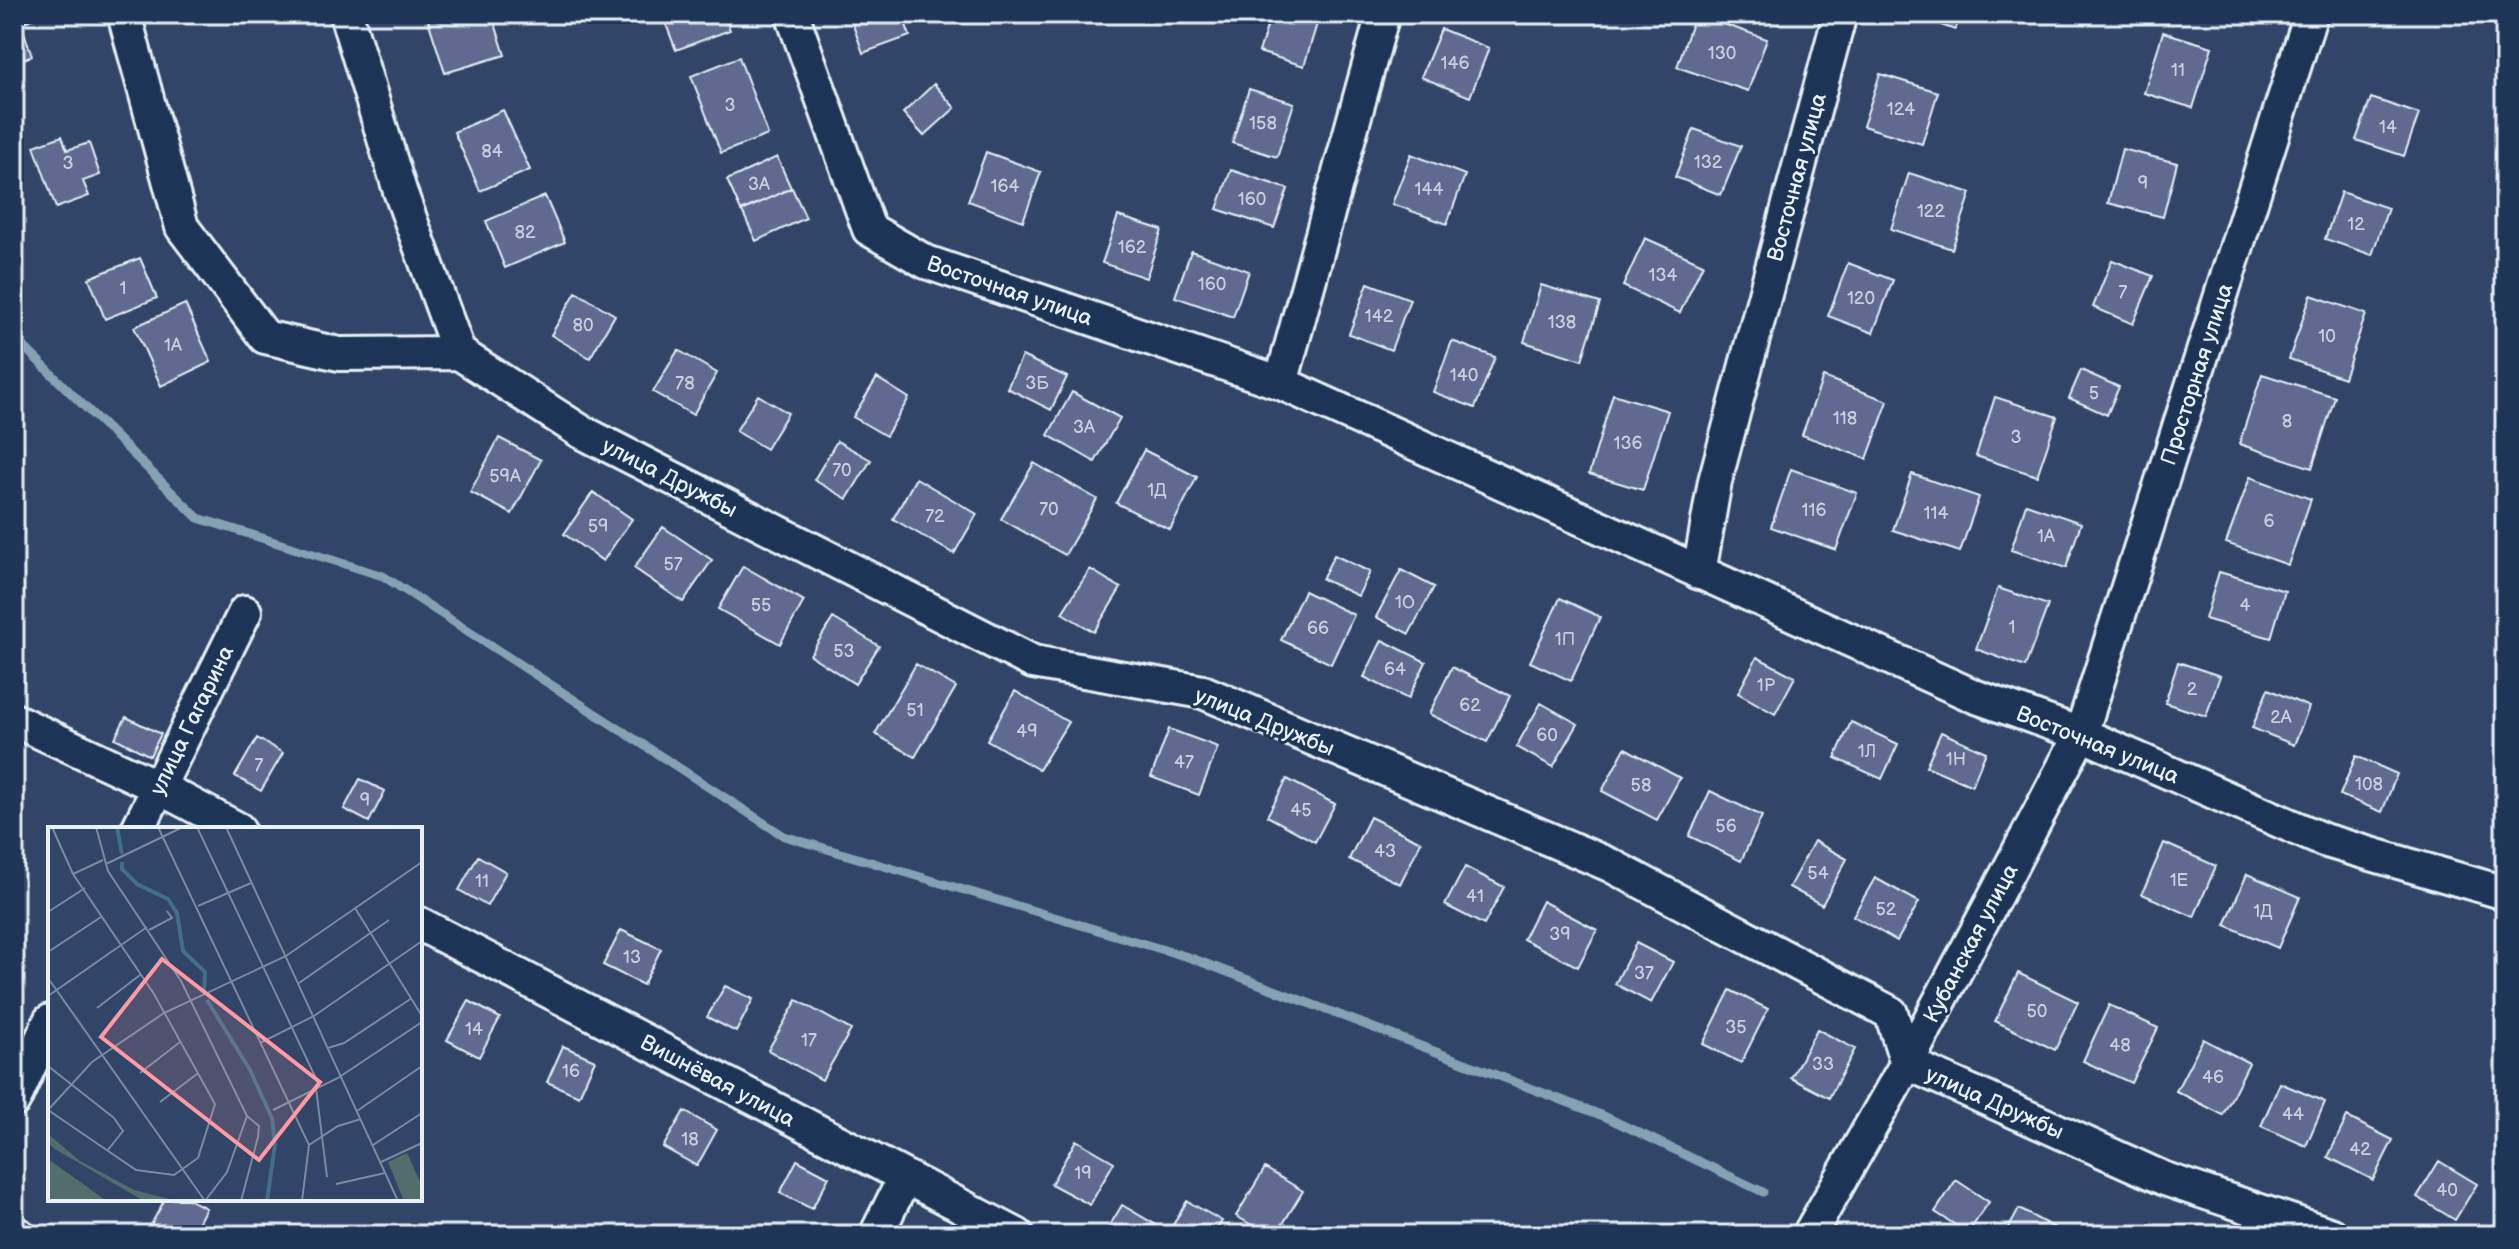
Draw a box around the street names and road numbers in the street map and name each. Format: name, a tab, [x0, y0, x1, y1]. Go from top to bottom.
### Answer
street label: Восточная улица	[1762, 90, 1833, 265]
street label: Восточная улица	[923, 250, 1096, 332]
street label: Просторная улица	[2155, 280, 2240, 469]
street label: улица Дружбы	[597, 433, 741, 524]
street label: улица Гагарина	[144, 641, 240, 800]
street label: улица Дружбы	[1191, 682, 1338, 763]
street label: Восточная улица	[2012, 700, 2183, 790]
street label: Кубанская улица	[1918, 860, 2025, 1028]
street label: Вишнёвая улица	[635, 1029, 799, 1133]
street label: улица Дружбы	[1921, 1061, 2068, 1146]

